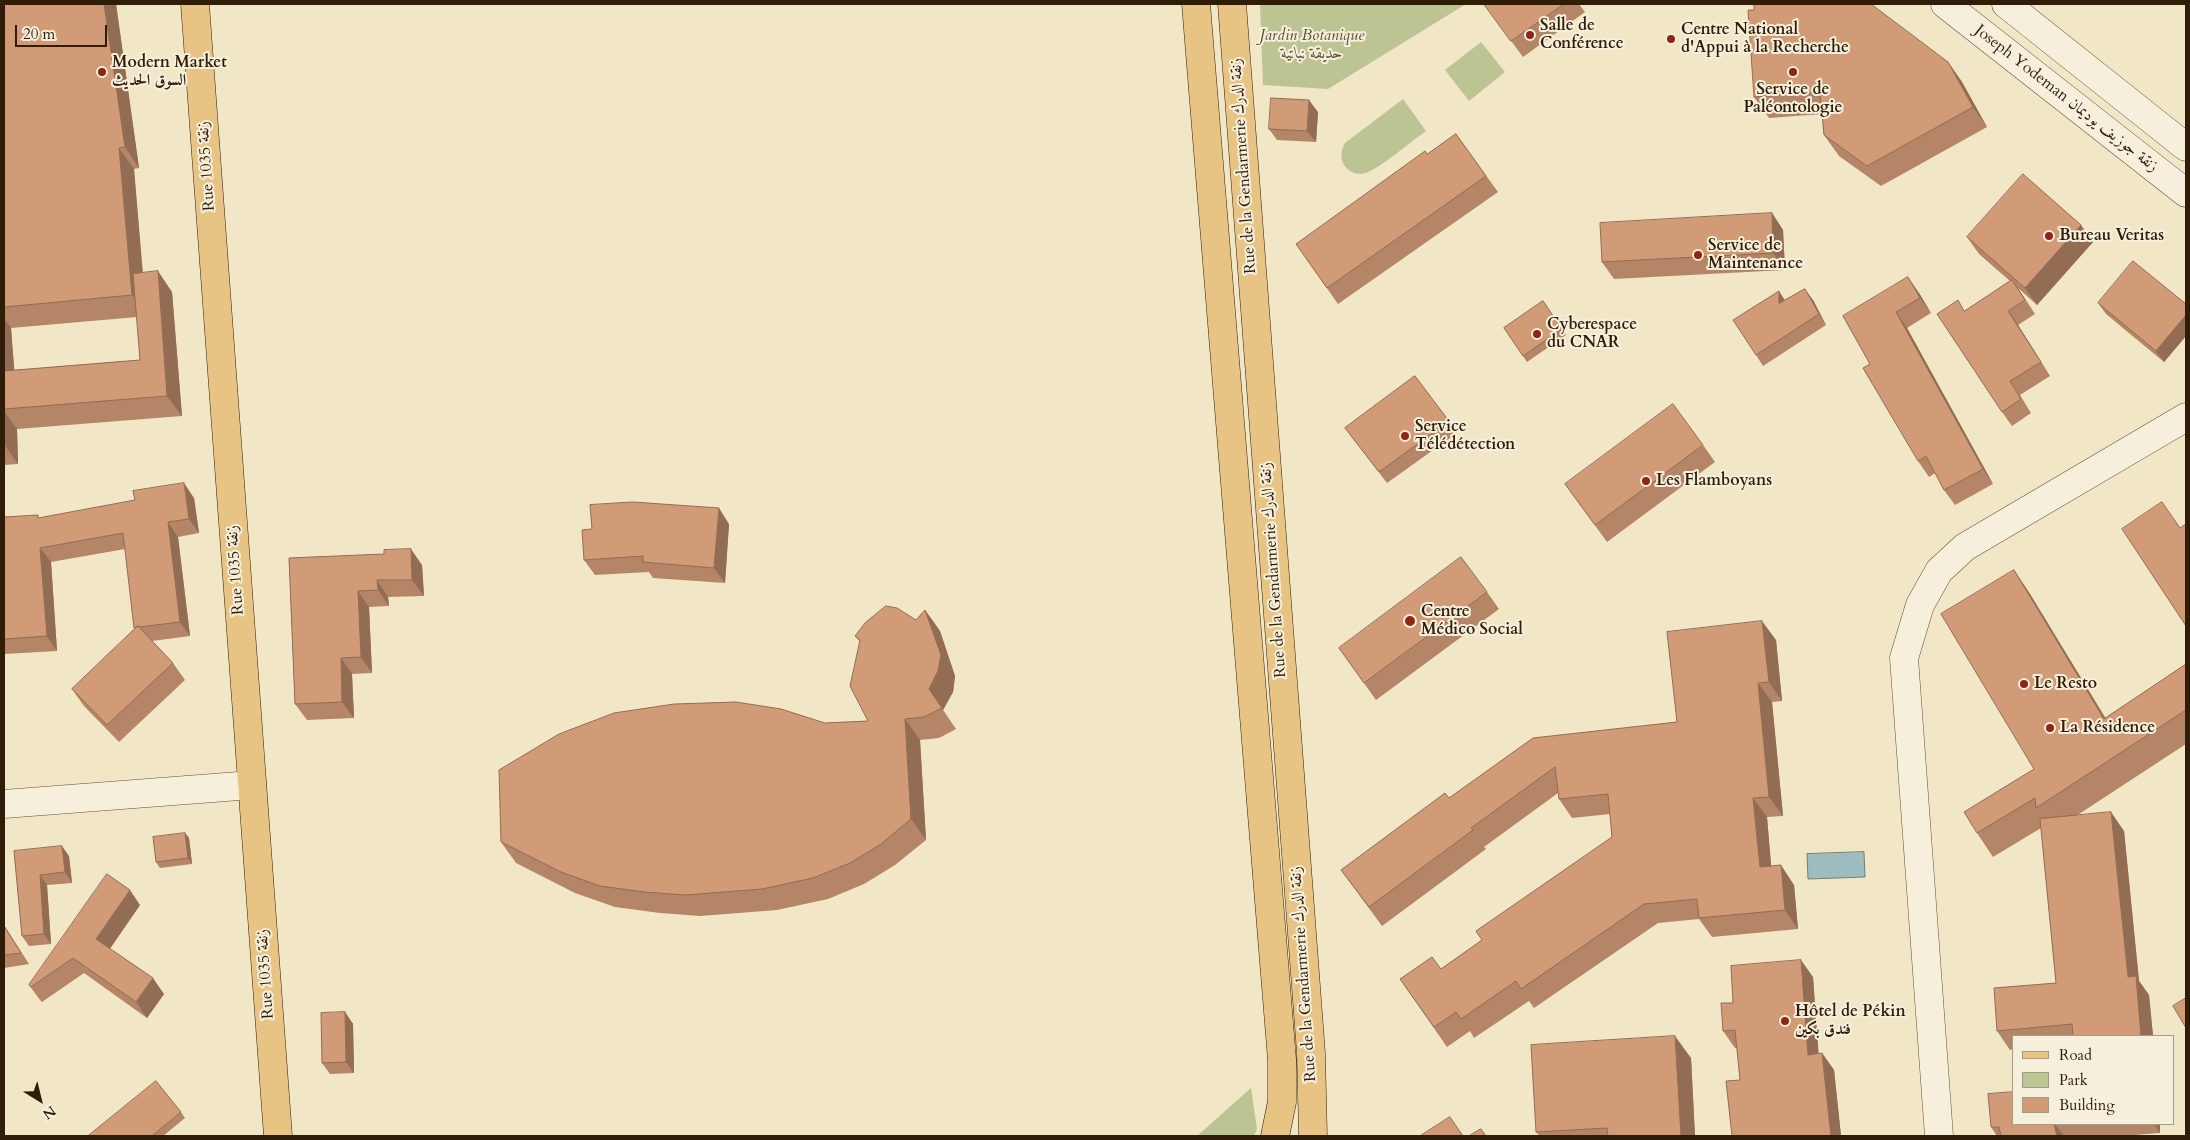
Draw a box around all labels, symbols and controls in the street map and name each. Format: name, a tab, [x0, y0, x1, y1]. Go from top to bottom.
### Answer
scale bar	[18, 15, 110, 47]
place label: Salle de Conférence	[1540, 16, 1624, 54]
place label: Centre National d'Appui à la Recherche	[1681, 20, 1849, 58]
street label: Joseph Yodeman زنقة جوزيف يوديمان	[1970, 21, 2162, 177]
text: 20 m	[23, 24, 55, 44]
park label: Jardin Botanique حديقة نباتية	[1260, 26, 1364, 64]
marker: Salle de Conférence	[1524, 29, 1536, 41]
marker: Centre National d'Appui à la Recherche	[1665, 33, 1677, 45]
place label: Modern Market السوق الحديث	[112, 53, 227, 91]
street label: Rue de la Gendarmerie زنقة الدرك	[1227, 58, 1261, 274]
marker: Modern Market السوق الحديث	[96, 66, 108, 78]
marker: Service de Paléontologie	[1787, 66, 1799, 78]
place label: Service de Paléontologie	[1744, 80, 1842, 118]
street label: Rue 1035 زنقة	[194, 120, 220, 212]
place label: Bureau Veritas	[2059, 226, 2164, 246]
marker: Bureau Veritas	[2043, 230, 2055, 242]
place label: Service de Maintenance	[1708, 236, 1803, 274]
marker: Service de Maintenance	[1692, 249, 1704, 261]
place label: Cyberespace du CNAR	[1547, 315, 1637, 353]
marker: Cyberespace du CNAR	[1531, 328, 1543, 340]
place label: Service Télédétection	[1415, 417, 1515, 455]
marker: Service Télédétection	[1399, 430, 1411, 442]
street label: Rue de la Gendarmerie زنقة الدرك	[1257, 462, 1291, 678]
place label: Les Flamboyans	[1656, 471, 1772, 491]
marker: Les Flamboyans	[1640, 475, 1652, 487]
street label: Rue 1035 زنقة	[223, 524, 249, 616]
place label: Centre Médico Social	[1421, 602, 1523, 640]
marker: Centre Médico Social	[1403, 614, 1417, 628]
place label: Le Resto	[2034, 674, 2097, 694]
marker: Le Resto	[2018, 678, 2030, 690]
place label: La Résidence	[2060, 718, 2155, 738]
marker: La Résidence	[2044, 722, 2056, 734]
street label: Rue de la Gendarmerie زنقة الدرك	[1287, 866, 1321, 1082]
street label: Rue 1035 زنقة	[253, 928, 279, 1020]
place label: Hôtel de Pékin فندق بكين	[1795, 1002, 1906, 1040]
marker: Hôtel de Pékin فندق بكين	[1779, 1015, 1791, 1027]
legend	[2012, 1035, 2175, 1125]
text: Road	[2059, 1045, 2092, 1065]
text: Park	[2059, 1070, 2088, 1090]
north arrow	[15, 1075, 65, 1125]
text: Building	[2059, 1095, 2115, 1115]
text: N	[39, 1101, 60, 1124]

